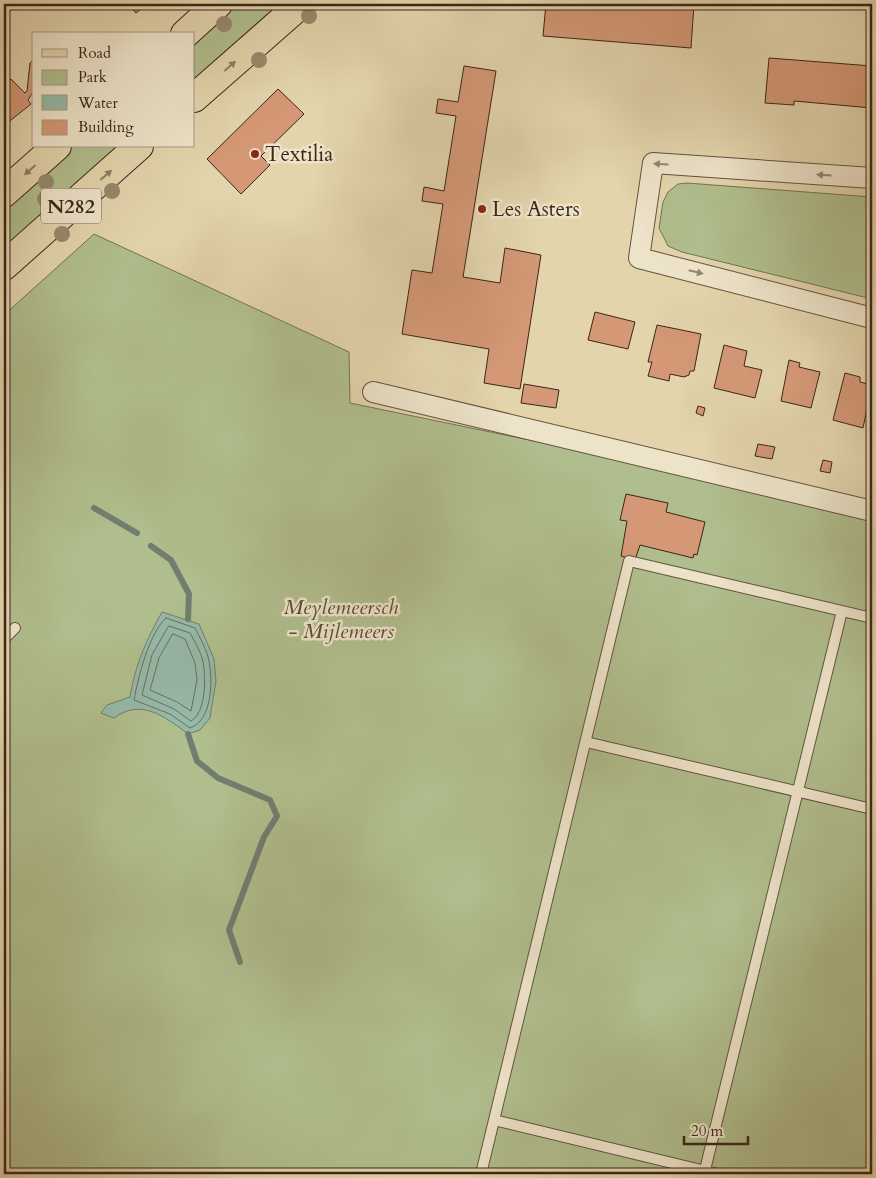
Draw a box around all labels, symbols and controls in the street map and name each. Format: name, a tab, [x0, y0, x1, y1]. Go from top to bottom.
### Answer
legend	[32, 32, 195, 148]
text: Road	[78, 43, 111, 63]
one-way arrow	[224, 60, 236, 72]
text: Park	[78, 67, 107, 87]
text: Water	[77, 93, 119, 113]
text: Building	[78, 117, 134, 137]
place label: Textilia	[265, 140, 333, 169]
marker: Textilia	[249, 148, 261, 160]
one-way arrow	[653, 159, 669, 167]
one-way arrow	[24, 164, 37, 175]
one-way arrow	[99, 170, 112, 181]
one-way arrow	[815, 170, 831, 178]
road number: N282	[41, 188, 101, 224]
place label: Les Asters	[492, 195, 580, 224]
marker: Les Asters	[476, 203, 488, 215]
one-way arrow	[688, 268, 703, 276]
park label: Meylemeersch - Mijlemeers	[284, 593, 398, 646]
scale bar	[684, 1113, 747, 1145]
text: 20 m	[691, 1121, 723, 1141]

